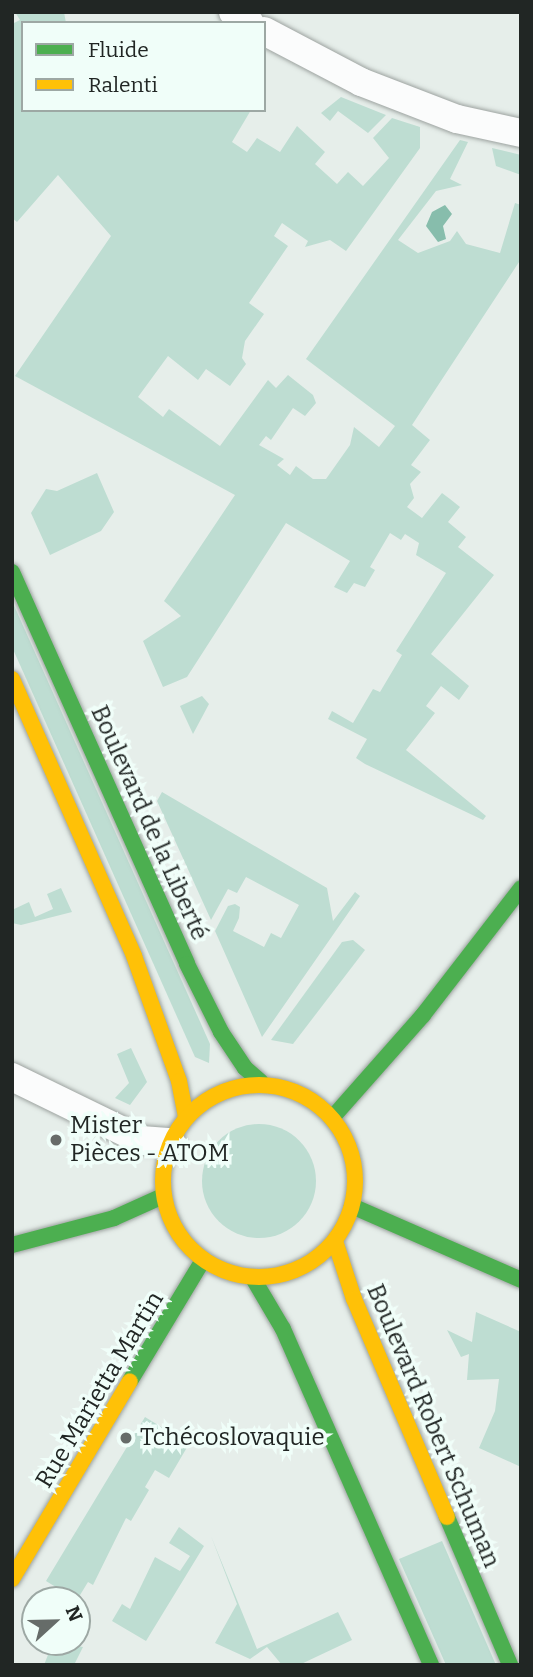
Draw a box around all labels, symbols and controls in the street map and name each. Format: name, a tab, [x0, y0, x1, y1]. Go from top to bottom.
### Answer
legend	[21, 21, 266, 112]
text: Fluide	[88, 37, 149, 63]
text: Ralenti	[88, 72, 158, 98]
street label: Boulevard de la Liberté	[84, 701, 214, 945]
place label: Mister Pièces - ATOM	[70, 1112, 229, 1168]
marker: Mister Pièces - ATOM	[48, 1132, 64, 1148]
street label: Boulevard Robert Schuman	[360, 1280, 506, 1572]
street label: Rue Marietta Martin	[30, 1287, 170, 1493]
place label: Tchécoslovaquie	[140, 1424, 325, 1452]
marker: Tchécoslovaquie	[118, 1430, 134, 1446]
north arrow	[21, 1586, 91, 1656]
text: N	[61, 1603, 87, 1625]

